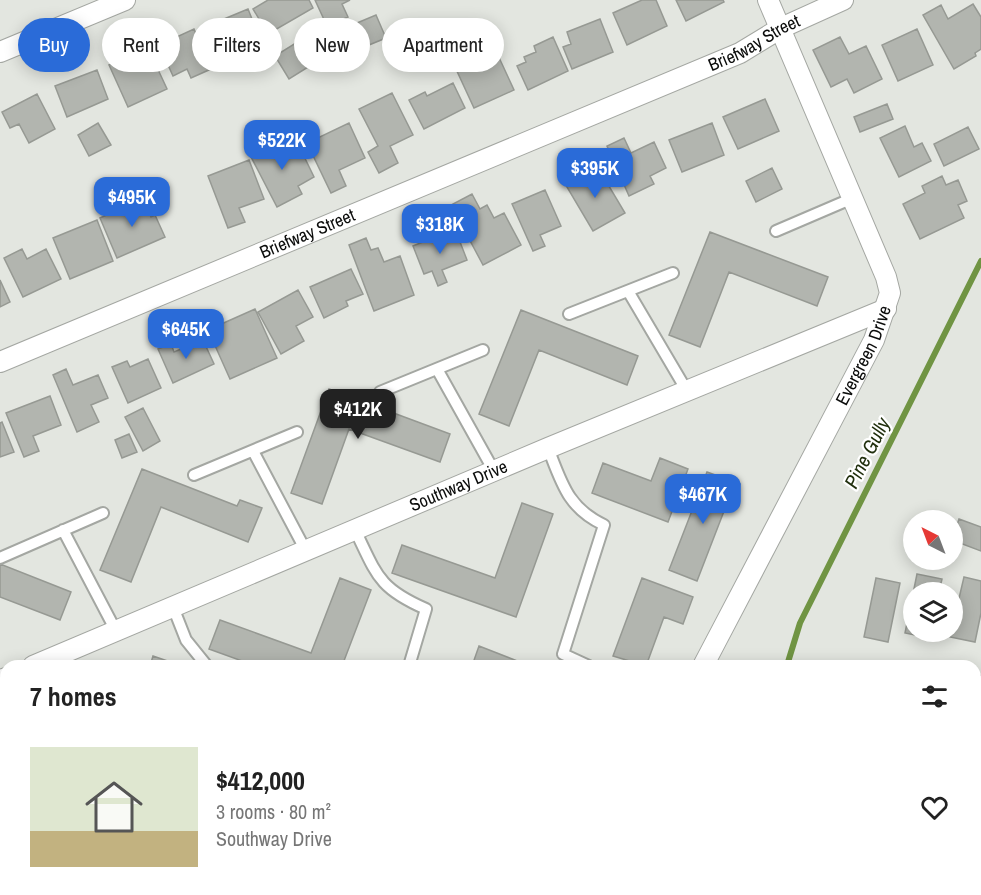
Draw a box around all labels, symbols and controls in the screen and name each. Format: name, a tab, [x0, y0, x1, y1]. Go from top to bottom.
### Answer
street label: Briefway Street	[704, 8, 804, 77]
chip: Buy	[18, 18, 90, 72]
chip: Rent	[102, 18, 180, 72]
chip: Filters	[192, 18, 282, 72]
chip: New	[294, 18, 370, 72]
chip: Apartment	[382, 18, 504, 72]
pin: $522K	[240, 120, 324, 171]
text: $522K	[258, 126, 306, 153]
pin: $395K	[553, 148, 637, 199]
text: $395K	[571, 154, 619, 181]
pin: $495K	[90, 177, 174, 228]
text: $495K	[108, 183, 156, 210]
street label: Briefway Street	[256, 202, 359, 264]
pin: $318K	[398, 204, 482, 255]
text: $318K	[416, 210, 464, 237]
street label: Evergreen Drive	[829, 302, 897, 409]
pin: $645K	[144, 309, 228, 360]
text: $645K	[162, 315, 210, 342]
pin: $412K	[316, 389, 400, 440]
text: $412K	[334, 395, 382, 422]
water label: Pine Gully	[837, 412, 896, 493]
street label: Southway Drive	[405, 454, 511, 517]
pin: $467K	[661, 474, 745, 525]
text: $467K	[679, 480, 727, 507]
north arrow	[903, 510, 963, 570]
map controls	[903, 510, 963, 642]
button: layers	[903, 582, 963, 642]
text: 7 homes	[30, 679, 117, 714]
icon: filters	[918, 680, 951, 713]
text: $412,000	[216, 763, 305, 798]
icon: home	[78, 771, 150, 843]
icon: heart	[918, 791, 951, 824]
text: 3 rooms · 80 m²	[216, 798, 331, 825]
text: Southway Drive	[216, 825, 332, 852]

